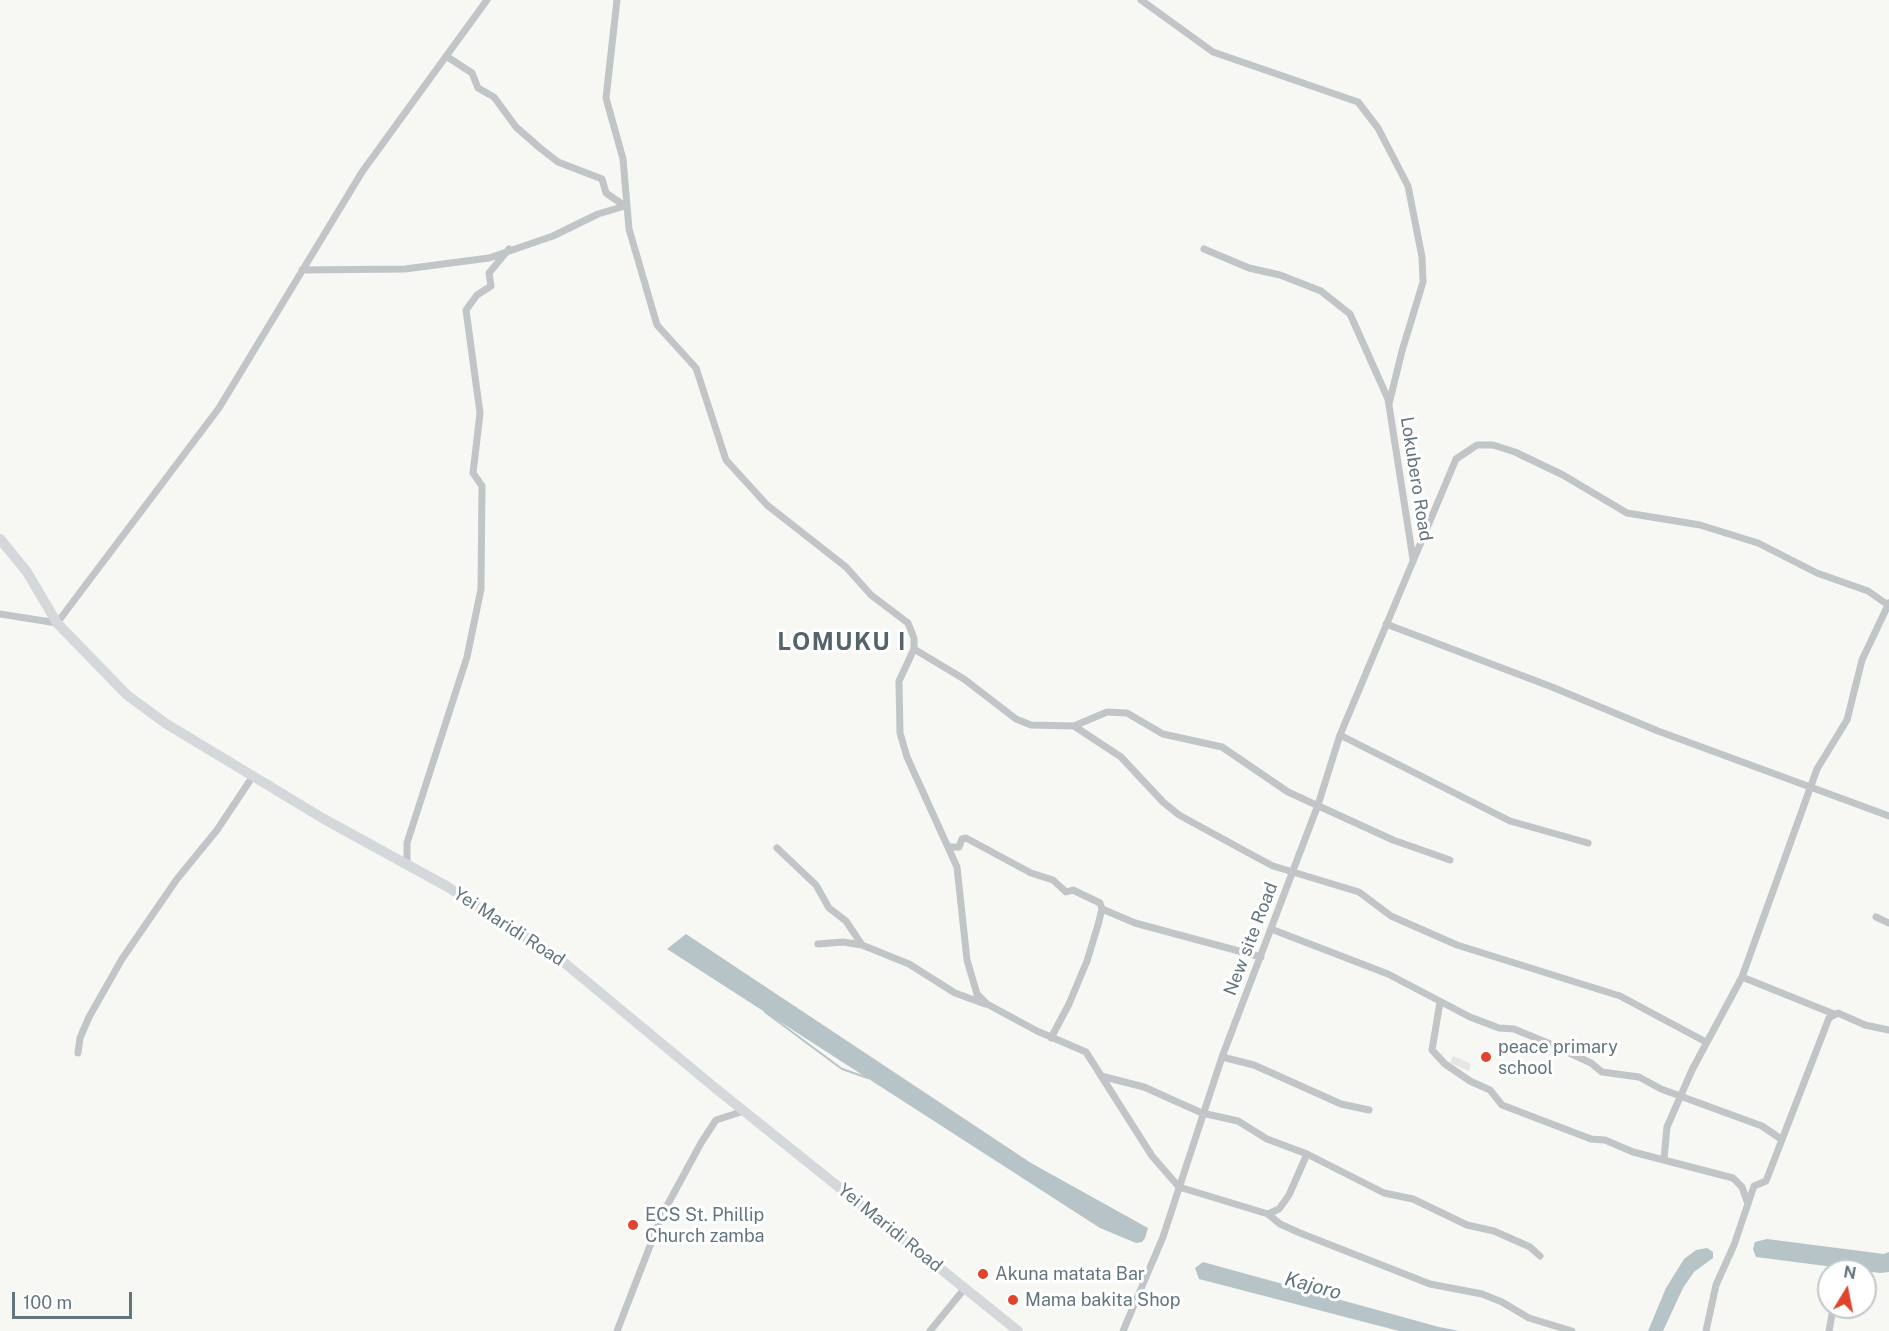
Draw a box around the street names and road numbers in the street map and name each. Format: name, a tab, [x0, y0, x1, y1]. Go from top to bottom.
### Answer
street label: Lokubero Road	[1396, 415, 1436, 543]
street label: New site Road	[1220, 879, 1282, 999]
street label: Yei Maridi Road	[449, 883, 569, 971]
street label: Yei Maridi Road	[833, 1179, 947, 1277]

